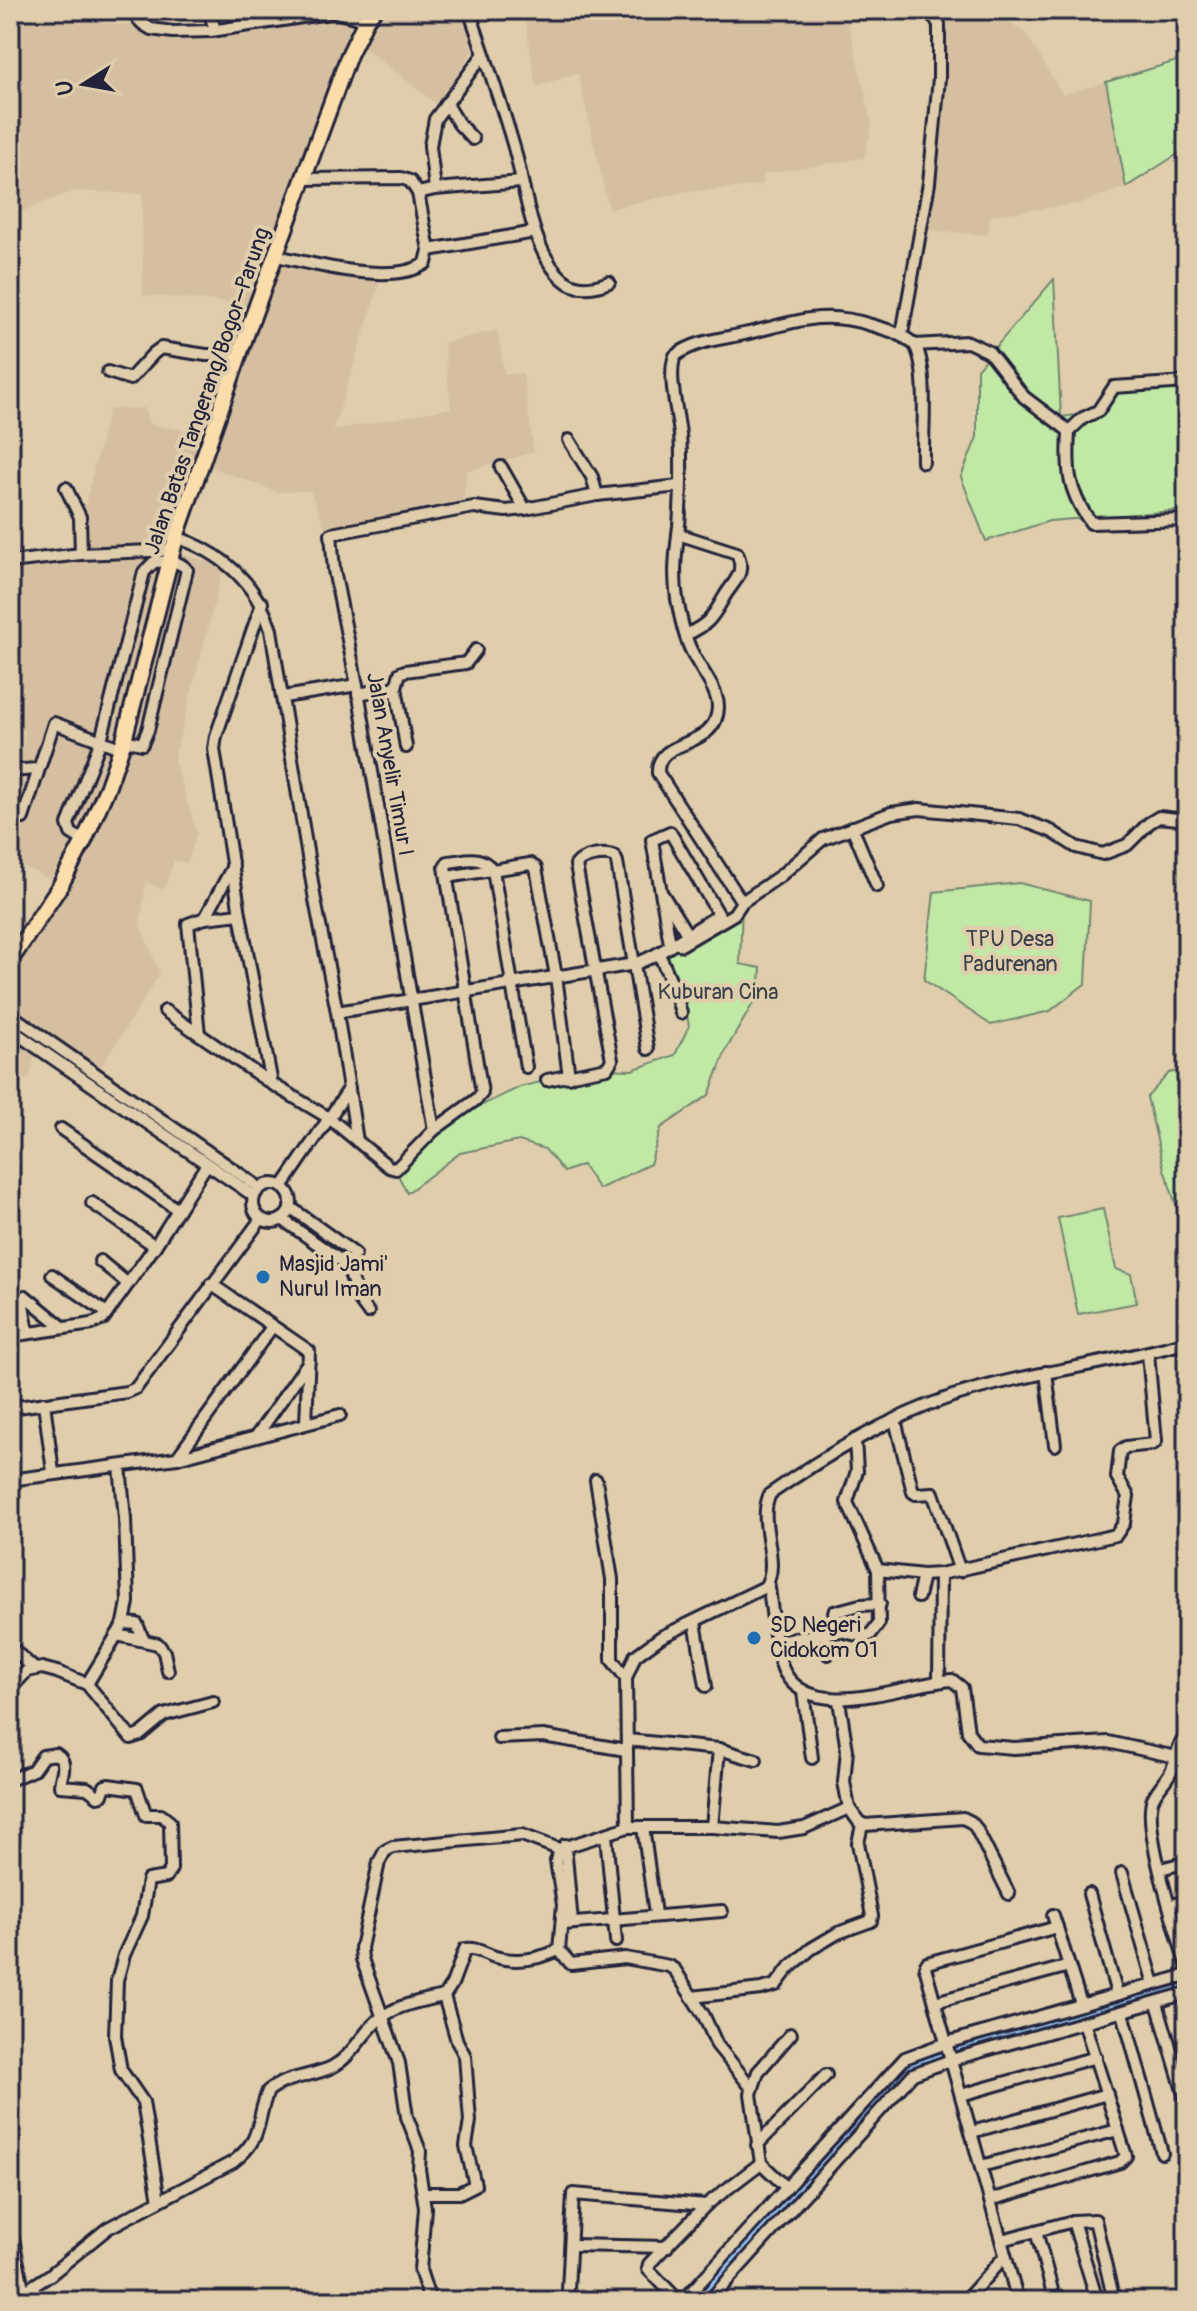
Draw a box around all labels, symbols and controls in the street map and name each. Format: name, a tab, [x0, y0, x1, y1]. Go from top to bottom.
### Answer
north arrow	[44, 44, 124, 124]
text: U	[50, 78, 80, 97]
street label: Jalan Batas Tangerang/Bogor–Parung	[138, 224, 276, 558]
street label: Jalan Anyelir Timur I	[360, 670, 420, 858]
park label: TPU Desa Padurenan	[962, 925, 1058, 978]
park label: Kuburan Cina	[658, 978, 778, 1006]
place label: Masjid Jami' Nurul Iman	[279, 1250, 388, 1303]
marker: Masjid Jami' Nurul Iman	[254, 1268, 272, 1286]
place label: SD Negeri Cidokom 01	[770, 1611, 878, 1664]
marker: SD Negeri Cidokom 01	[745, 1629, 763, 1647]

